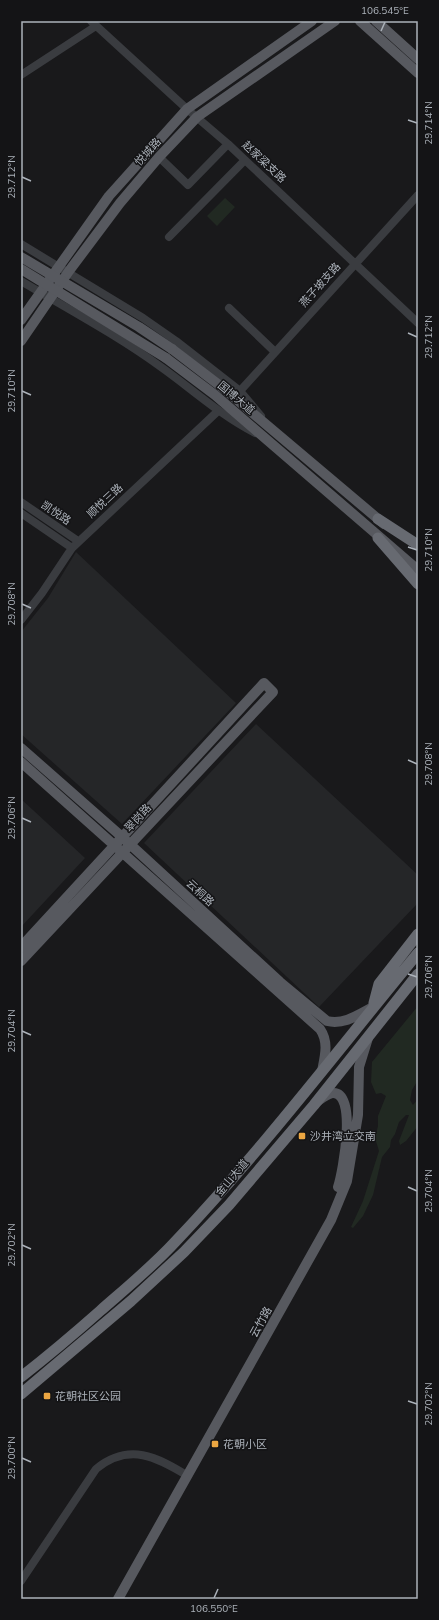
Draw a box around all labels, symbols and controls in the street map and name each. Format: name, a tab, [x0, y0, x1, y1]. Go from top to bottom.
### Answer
text: 106.545°E	[361, 4, 409, 18]
text: 29.714°N	[422, 101, 436, 145]
street label: 悦城路	[131, 135, 165, 169]
street label: 赵家梁支路	[239, 138, 289, 186]
text: 29.712°N	[5, 155, 19, 199]
street label: 燕子坡支路	[296, 260, 344, 310]
text: 29.712°N	[422, 315, 436, 359]
text: 29.710°N	[5, 369, 19, 413]
street label: 国博大道	[214, 378, 258, 418]
street label: 顺悦三路	[84, 481, 126, 521]
street label: 凯悦路	[38, 498, 74, 528]
text: 29.710°N	[422, 528, 436, 572]
text: 29.708°N	[5, 582, 19, 626]
text: 29.708°N	[422, 742, 436, 786]
text: 29.706°N	[5, 796, 19, 840]
street label: 翠岗路	[121, 801, 155, 835]
street label: 云桐路	[183, 876, 217, 910]
text: 29.706°N	[422, 955, 436, 999]
text: 29.704°N	[5, 1009, 19, 1053]
place label: 沙井湾立交南	[310, 1129, 376, 1144]
marker: 沙井湾立交南	[297, 1131, 307, 1141]
street label: 金山大道	[212, 1156, 252, 1200]
text: 29.704°N	[422, 1169, 436, 1213]
text: 29.702°N	[5, 1223, 19, 1267]
street label: 云竹路	[246, 1304, 276, 1340]
text: 29.702°N	[422, 1382, 436, 1426]
place label: 花朝社区公园	[55, 1389, 121, 1404]
marker: 花朝社区公园	[42, 1391, 52, 1401]
text: 29.700°N	[5, 1436, 19, 1480]
place label: 花朝小区	[223, 1437, 267, 1452]
marker: 花朝小区	[210, 1439, 220, 1449]
text: 106.550°E	[190, 1602, 238, 1616]

